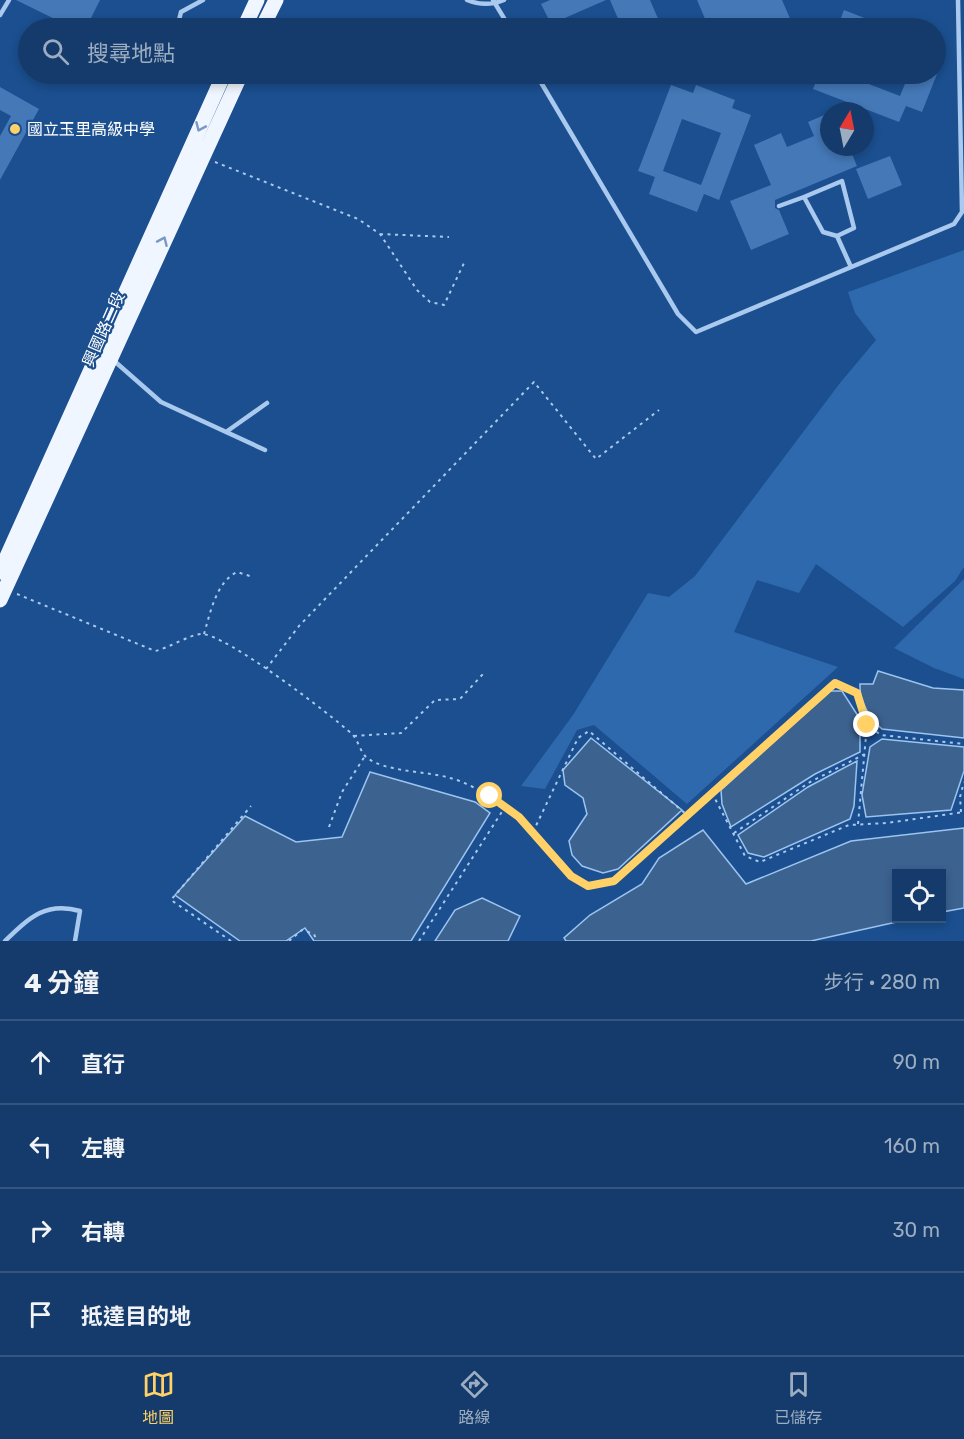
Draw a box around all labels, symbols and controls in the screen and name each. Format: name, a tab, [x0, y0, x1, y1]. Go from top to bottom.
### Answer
search box	[18, 18, 946, 84]
icon: search	[39, 35, 72, 68]
text: 搜尋地點	[87, 40, 175, 67]
north arrow	[820, 102, 874, 156]
place label: 國立玉里高級中學	[27, 120, 155, 139]
one-way arrow	[195, 120, 207, 131]
marker: 國立玉里高級中學	[8, 122, 22, 136]
one-way arrow	[155, 236, 167, 247]
street label: 興國路二段	[79, 289, 128, 370]
route end	[853, 711, 879, 737]
route start	[476, 782, 502, 808]
map controls	[892, 869, 946, 923]
button: locate	[892, 869, 946, 923]
text: 4 分鐘	[24, 968, 99, 999]
text: 步行 · 280 m	[824, 970, 940, 994]
icon: ahead	[24, 1046, 57, 1079]
text: 90 m	[893, 1050, 940, 1074]
text: 直行	[81, 1051, 125, 1078]
icon: left	[24, 1130, 57, 1163]
text: 160 m	[884, 1134, 940, 1158]
text: 左轉	[81, 1135, 125, 1162]
icon: right	[24, 1214, 57, 1247]
text: 30 m	[893, 1218, 940, 1242]
text: 右轉	[81, 1219, 125, 1246]
icon: arrive	[24, 1298, 57, 1331]
text: 抵達目的地	[81, 1303, 191, 1330]
tab: 地圖	[142, 1368, 175, 1428]
tab: 路線	[458, 1368, 491, 1428]
tab: 已儲存	[774, 1368, 822, 1428]

